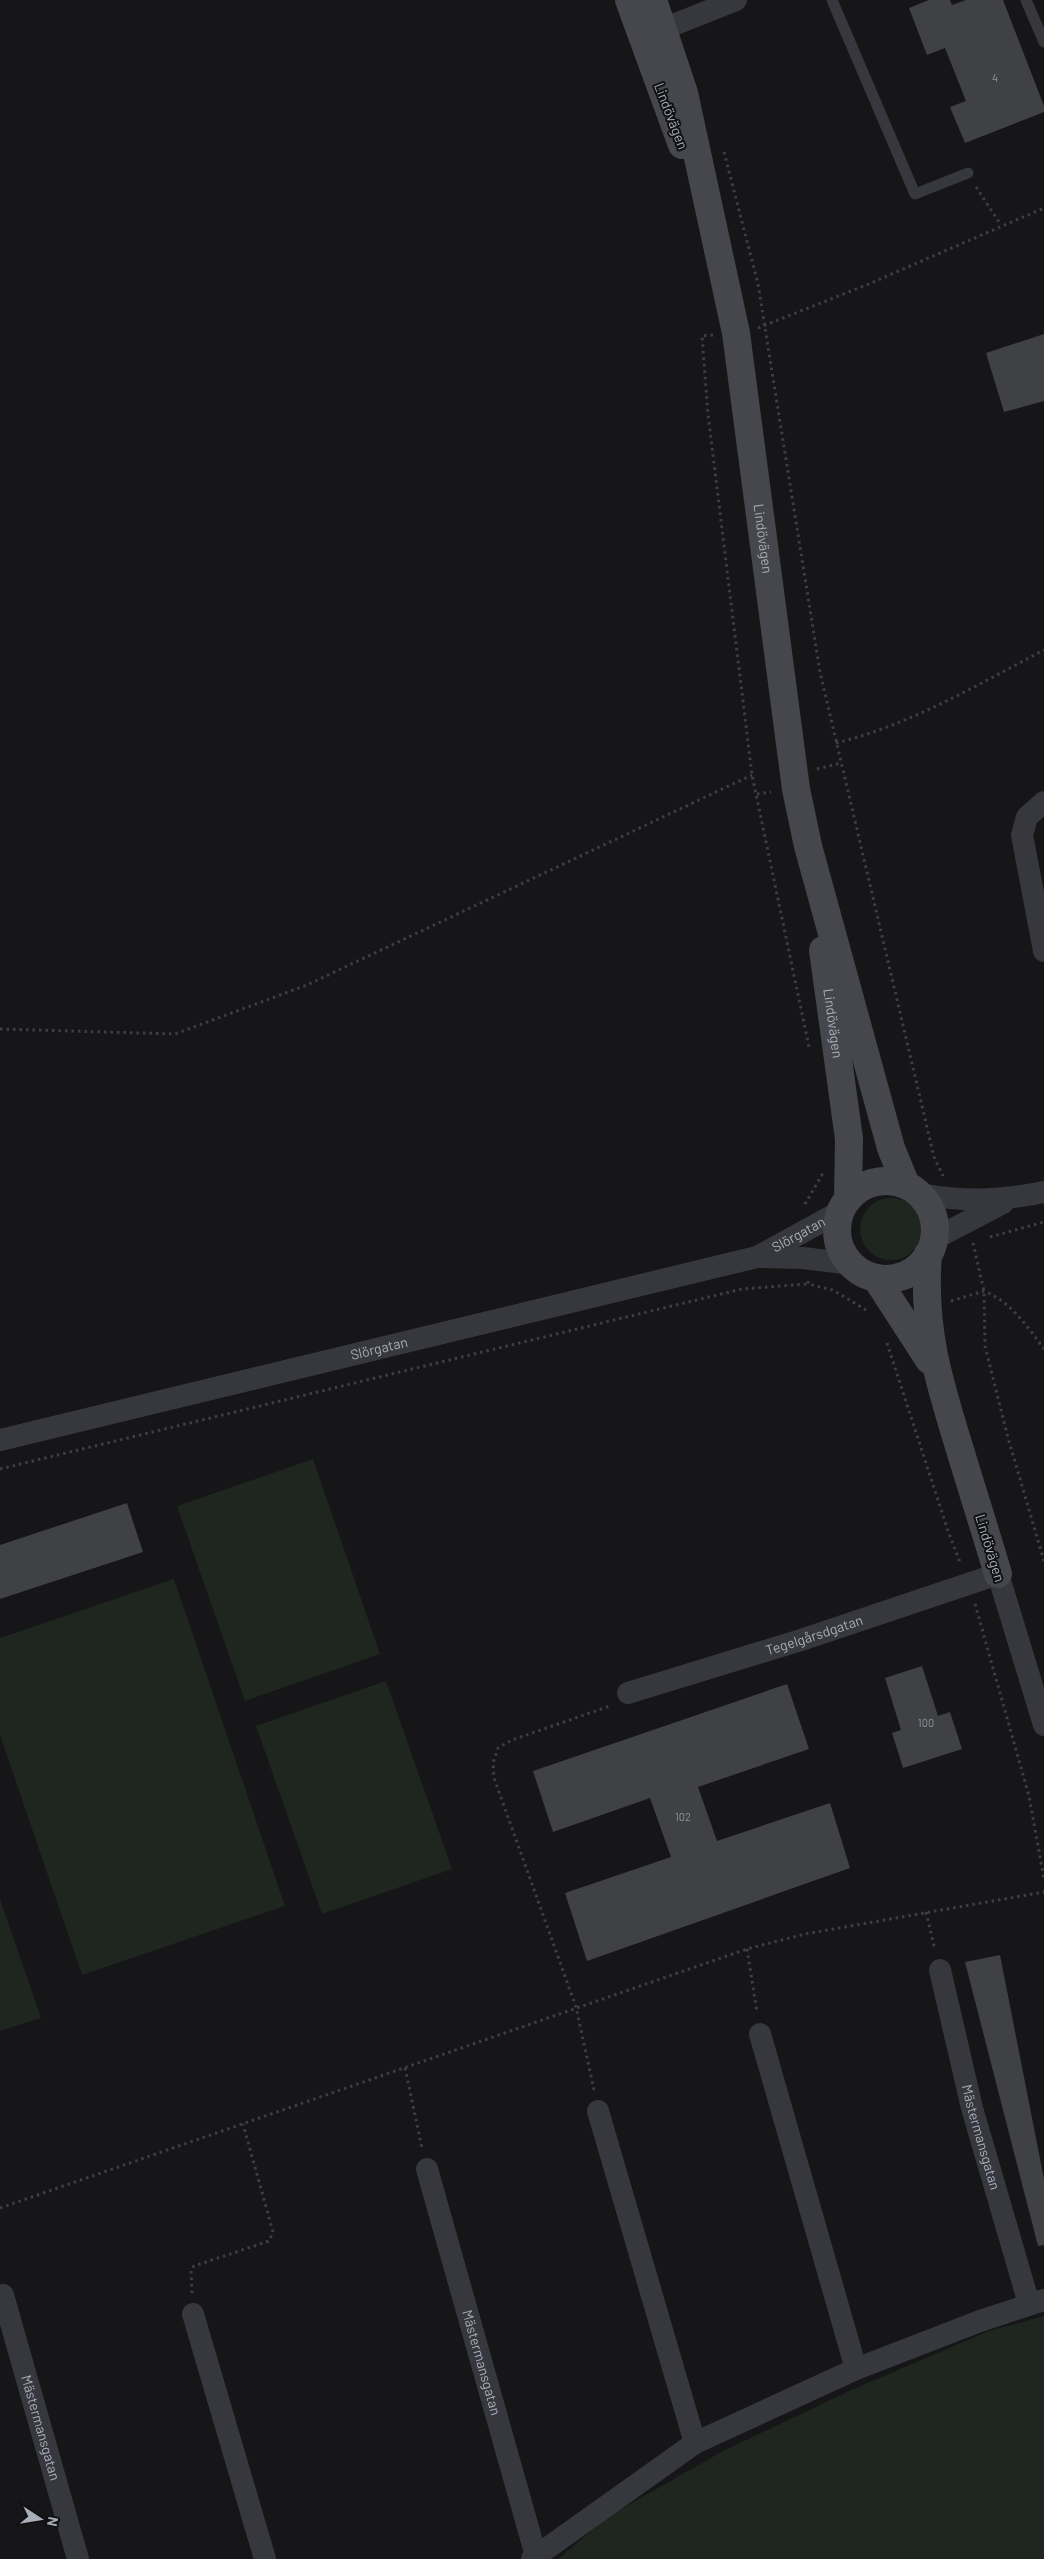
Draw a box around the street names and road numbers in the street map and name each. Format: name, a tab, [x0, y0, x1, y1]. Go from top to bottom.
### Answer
street label: Lindövägen	[651, 80, 692, 152]
street label: Lindövägen	[751, 503, 777, 574]
street label: Lindövägen	[820, 987, 847, 1059]
street label: Slörgatan	[769, 1212, 828, 1255]
street label: Slörgatan	[349, 1333, 409, 1363]
street label: Lindövägen	[972, 1512, 1009, 1584]
street label: Tegelgårsdgatan	[763, 1611, 865, 1658]
street label: Mästermansgatan	[959, 2083, 1004, 2192]
street label: Mästermansgatan	[459, 2308, 505, 2417]
street label: Mästermansgatan	[18, 2373, 64, 2482]

